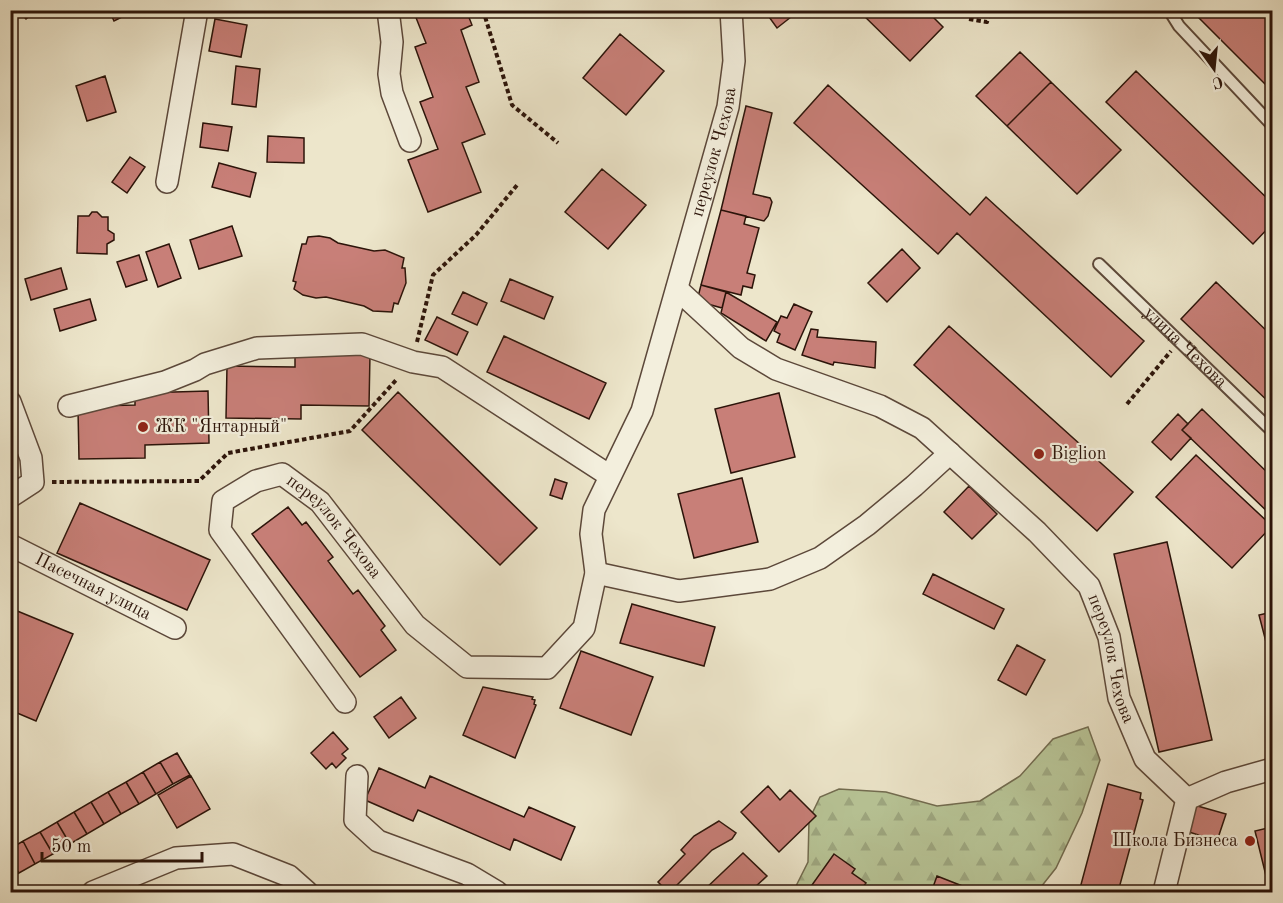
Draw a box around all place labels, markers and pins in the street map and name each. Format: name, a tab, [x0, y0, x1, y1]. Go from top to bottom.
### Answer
place label: ЖК "Янтарный"	[155, 418, 287, 436]
marker: ЖК "Янтарный"	[136, 420, 150, 434]
place label: Biglion	[1051, 445, 1107, 463]
marker: Biglion	[1032, 447, 1046, 461]
place label: Школа Бизнеса	[1112, 832, 1238, 850]
marker: Школа Бизнеса	[1243, 834, 1257, 848]

